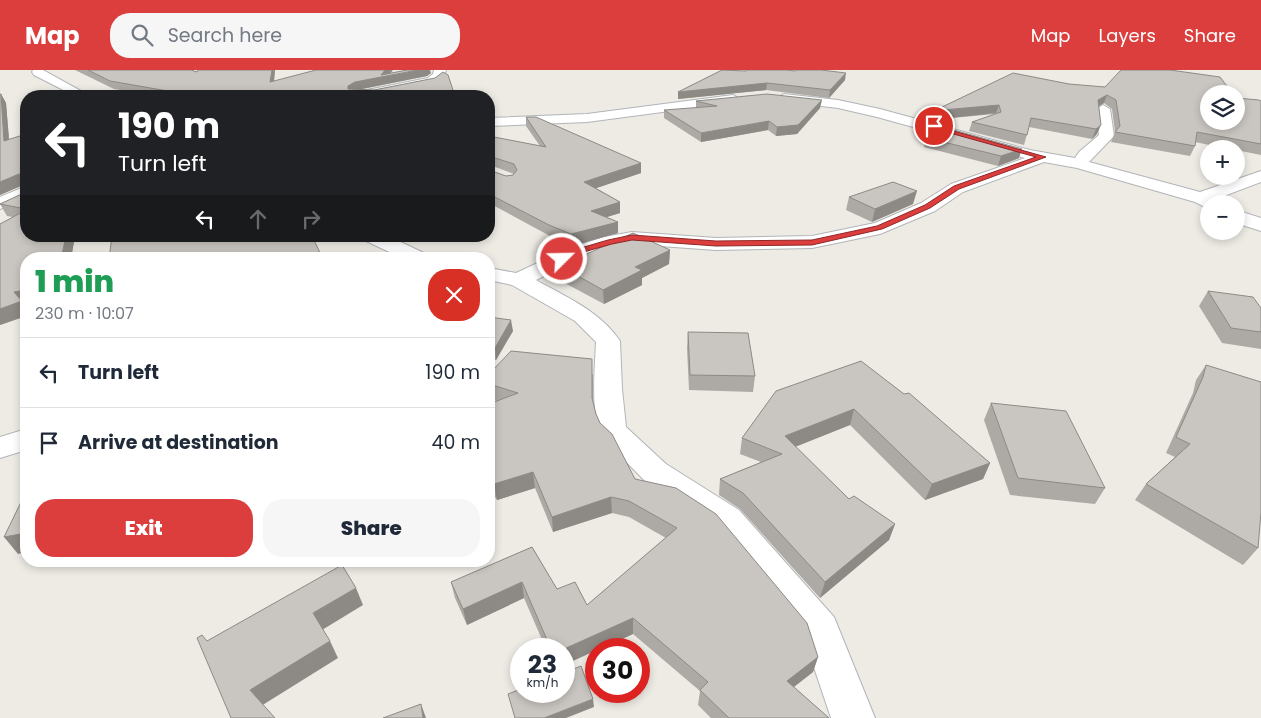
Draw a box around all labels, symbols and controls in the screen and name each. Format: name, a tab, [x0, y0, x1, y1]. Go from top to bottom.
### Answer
search box	[110, 13, 460, 58]
text: Map	[25, 19, 80, 52]
icon: search	[128, 21, 156, 49]
text: Search here	[168, 22, 282, 49]
text: Map	[1031, 23, 1071, 48]
text: Layers	[1099, 23, 1156, 48]
text: Share	[1184, 23, 1236, 48]
map controls	[1200, 85, 1245, 240]
button: layers	[1200, 85, 1245, 130]
text: 190 m	[118, 101, 220, 150]
pin	[913, 105, 955, 147]
icon: left	[35, 110, 100, 175]
icon: arrive	[920, 112, 948, 140]
button: +	[1200, 140, 1245, 185]
text: Turn left	[118, 148, 206, 179]
button: −	[1200, 195, 1245, 240]
icon: left	[191, 205, 219, 233]
icon: ahead	[244, 205, 272, 233]
icon: right	[297, 205, 325, 233]
position arrow	[535, 232, 587, 284]
text: 1 min	[35, 260, 114, 303]
button: close	[428, 269, 480, 321]
text: 230 m · 10:07	[35, 302, 134, 325]
icon: left	[35, 359, 63, 387]
text: Turn left	[78, 359, 159, 386]
text: 190 m	[425, 359, 480, 386]
icon: arrive	[35, 429, 63, 457]
text: Arrive at destination	[78, 429, 279, 456]
text: 40 m	[431, 429, 480, 456]
button: Exit	[35, 499, 253, 557]
button: Share	[263, 499, 480, 557]
speed limit sign: 30	[585, 638, 650, 703]
text: 23	[528, 647, 557, 682]
text: km/h	[527, 674, 558, 691]

